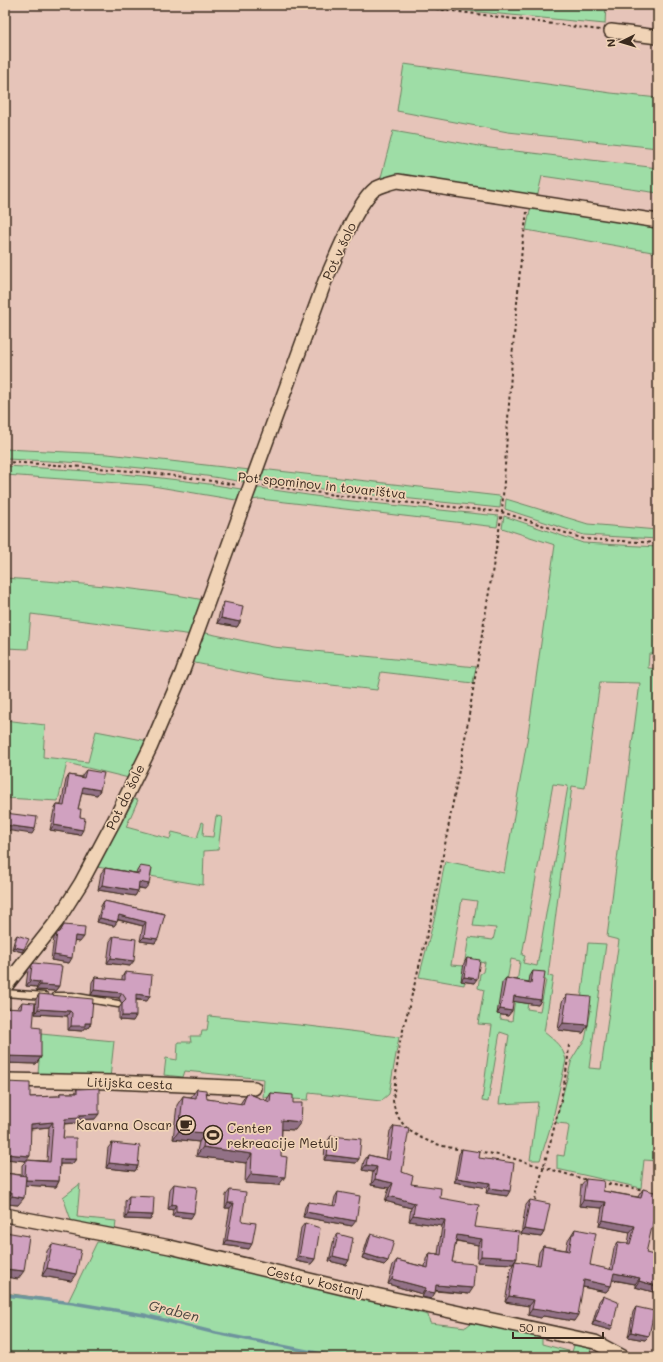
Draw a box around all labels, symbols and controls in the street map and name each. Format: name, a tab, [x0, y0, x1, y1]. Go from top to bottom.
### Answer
north arrow	[601, 22, 641, 62]
text: N	[603, 38, 618, 48]
street label: Pot v šolo	[318, 219, 359, 282]
street label: Pot spominov in tovarištva	[237, 467, 407, 502]
street label: Pot do šole	[101, 761, 148, 832]
street label: Litijska cesta	[87, 1073, 173, 1092]
cafe icon: Kavarna Oscar	[175, 1114, 197, 1136]
place label: Kavarna Oscar	[76, 1116, 172, 1133]
place label: Center rekreacije Metulj	[227, 1119, 338, 1151]
sports icon: Center rekreacije Metulj	[202, 1124, 224, 1146]
street label: Cesta v kostanj	[265, 1261, 365, 1300]
water label: Graben	[147, 1295, 202, 1326]
scale bar	[513, 1314, 603, 1340]
text: 50 m	[519, 1319, 547, 1335]

